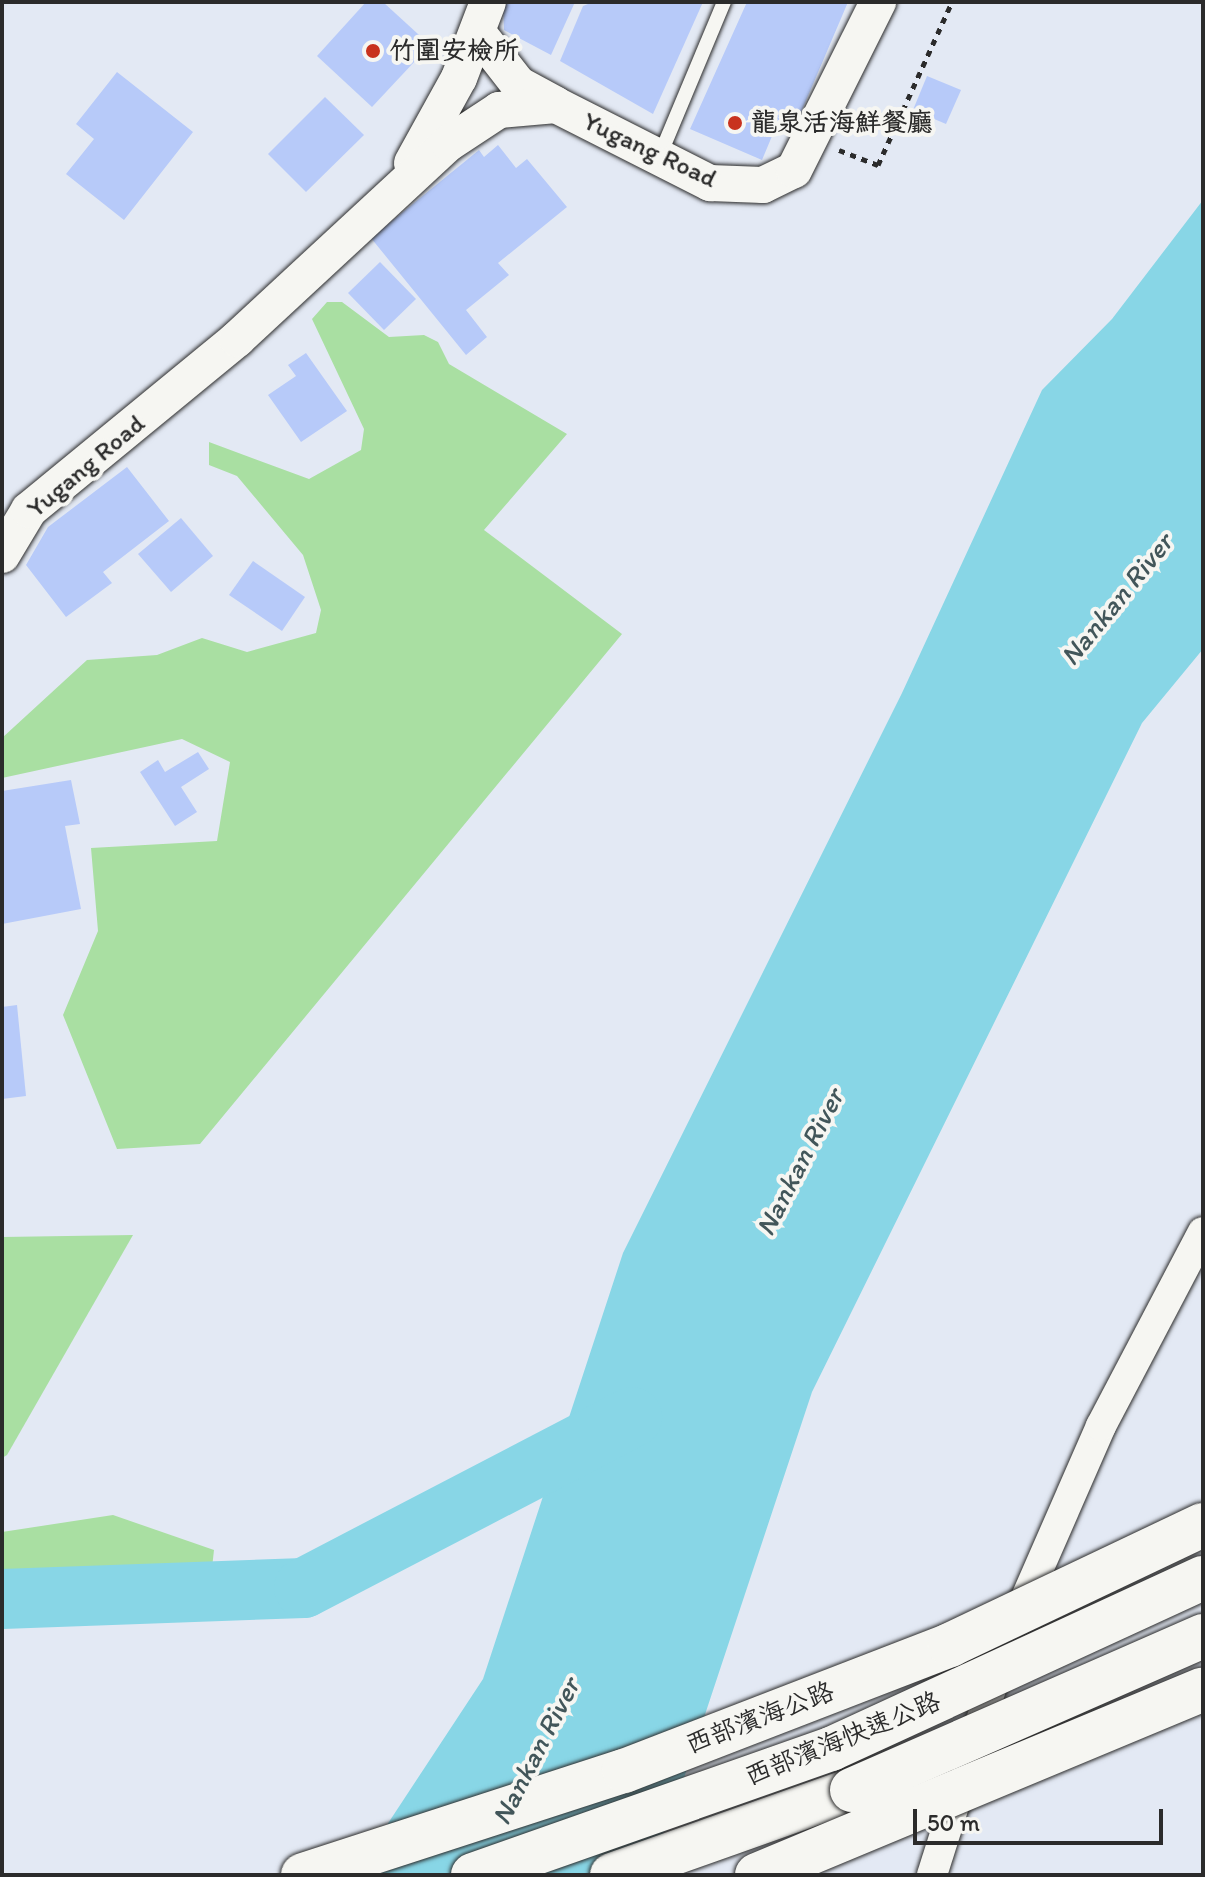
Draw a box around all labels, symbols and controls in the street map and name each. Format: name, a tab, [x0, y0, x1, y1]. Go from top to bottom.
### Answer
place label: 竹圍安檢所	[389, 35, 519, 67]
marker: 竹圍安檢所	[364, 42, 382, 60]
street label: Yugang Road	[578, 106, 722, 194]
place label: 龍泉活海鮮餐廳	[751, 107, 933, 139]
marker: 龍泉活海鮮餐廳	[726, 114, 744, 132]
street label: Yugang Road	[21, 408, 151, 524]
water label: Nankan River	[1052, 526, 1180, 672]
water label: Nankan River	[748, 1083, 850, 1241]
water label: Nankan River	[484, 1672, 586, 1830]
street label: 西部濱海公路	[682, 1675, 838, 1761]
street label: 西部濱海快速公路	[741, 1686, 945, 1792]
scale bar	[917, 1793, 1167, 1843]
text: 50 m	[927, 1808, 980, 1837]

